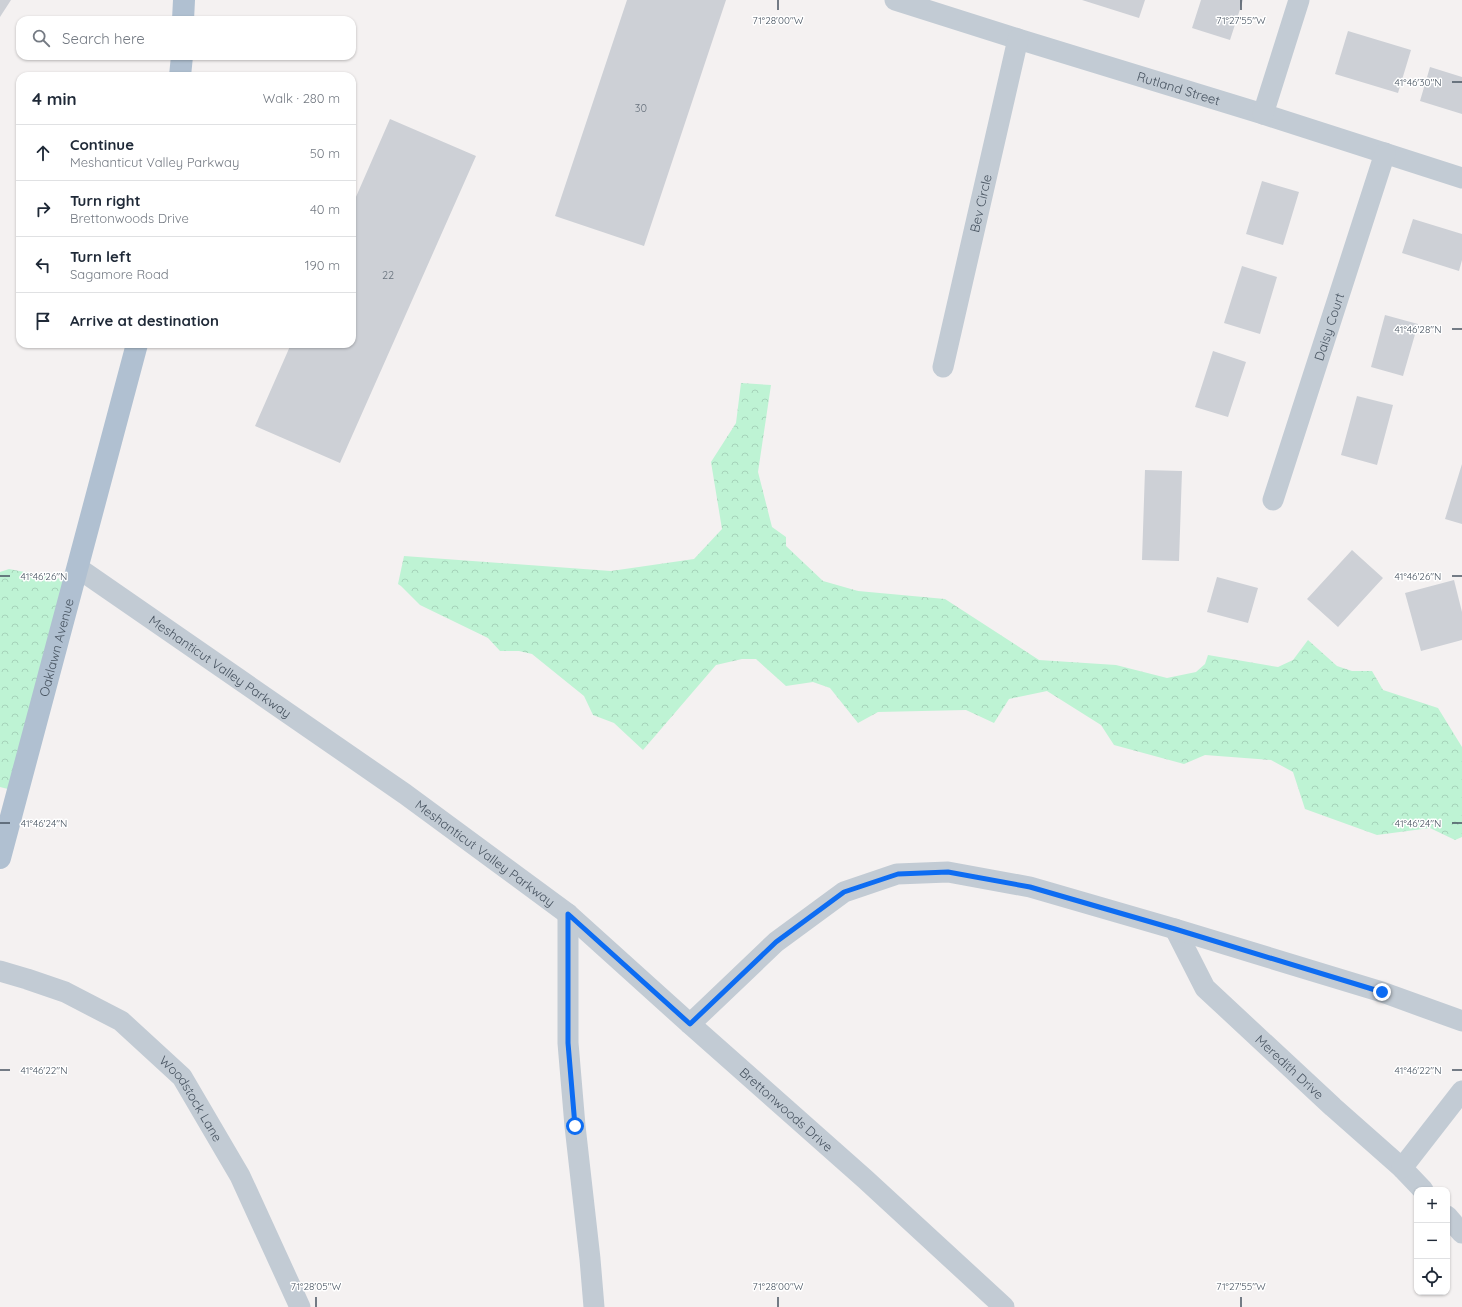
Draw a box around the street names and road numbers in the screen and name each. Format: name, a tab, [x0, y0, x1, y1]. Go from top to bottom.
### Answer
street label: Rutland Street	[1135, 68, 1222, 108]
street label: Bev Circle	[966, 173, 995, 234]
street label: Daisy Court	[1310, 291, 1347, 363]
street label: Oaklawn Avenue	[35, 597, 77, 698]
street label: Meshanticut Valley Parkway	[146, 612, 295, 721]
street label: Meshanticut Valley Parkway	[412, 796, 558, 910]
street label: Meredith Drive	[1252, 1031, 1327, 1103]
street label: Woodstock Lane	[156, 1052, 226, 1144]
street label: Brettonwoods Drive	[737, 1064, 836, 1155]

